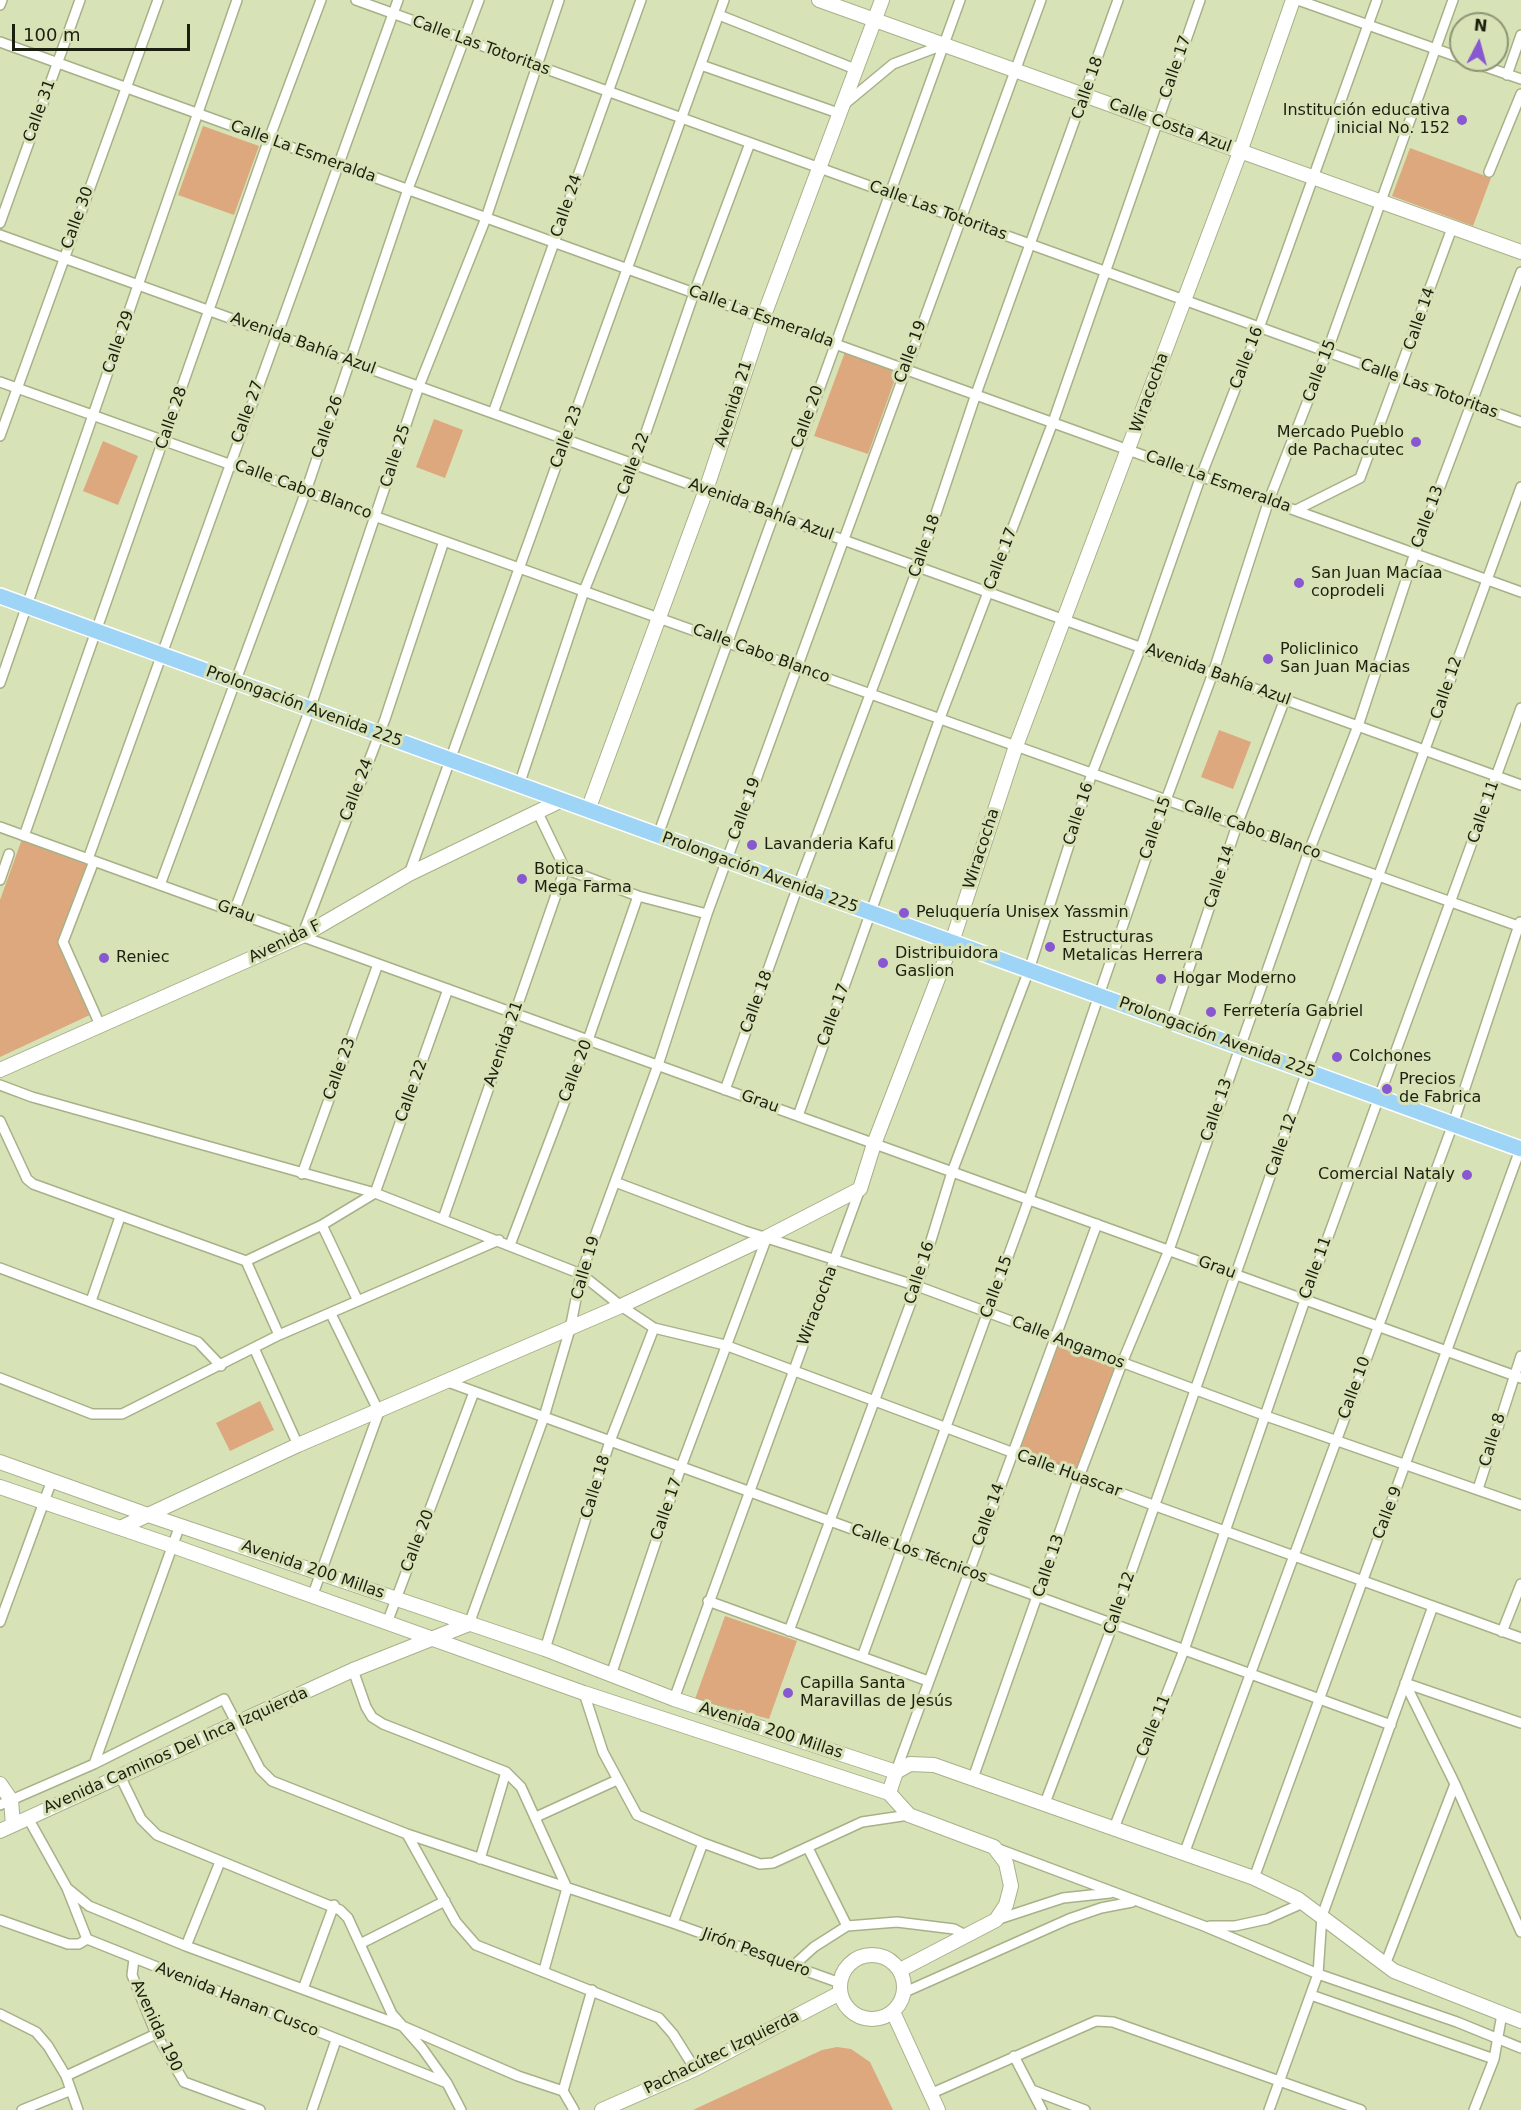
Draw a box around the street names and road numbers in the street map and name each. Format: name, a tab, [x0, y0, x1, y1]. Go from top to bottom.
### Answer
street label: Calle Las Totoritas	[409, 12, 553, 80]
street label: Calle 17	[1156, 33, 1196, 101]
street label: Calle 18	[1068, 54, 1108, 122]
street label: Calle 31	[20, 77, 60, 145]
street label: Calle Costa Azul	[1106, 95, 1234, 157]
street label: Calle La Esmeralda	[228, 117, 378, 187]
street label: Calle 24	[547, 172, 587, 240]
street label: Calle Las Totoritas	[866, 177, 1010, 245]
street label: Calle 30	[58, 184, 98, 252]
street label: Calle La Esmeralda	[686, 282, 836, 352]
street label: Calle 14	[1400, 285, 1440, 353]
street label: Calle 29	[99, 308, 139, 376]
street label: Avenida Bahía Azul	[228, 309, 378, 379]
street label: Calle 19	[891, 318, 931, 386]
street label: Calle 16	[1226, 324, 1268, 392]
street label: Calle 15	[1299, 337, 1341, 405]
street label: Wiracocha	[1127, 350, 1173, 436]
street label: Calle Las Totoritas	[1357, 355, 1501, 423]
street label: Avenida 21	[711, 359, 757, 449]
street label: Calle 27	[228, 378, 268, 446]
street label: Calle 20	[788, 383, 828, 451]
street label: Calle 28	[152, 384, 192, 452]
street label: Calle 26	[308, 393, 348, 461]
street label: Calle 23	[547, 403, 587, 471]
street label: Calle 25	[377, 422, 415, 490]
street label: Calle 22	[614, 430, 654, 498]
street label: Calle La Esmeralda	[1143, 447, 1293, 517]
street label: Calle Cabo Blanco	[232, 456, 374, 524]
street label: Avenida Bahía Azul	[686, 475, 836, 545]
street label: Calle 13	[1408, 483, 1448, 551]
street label: Calle 18	[905, 512, 945, 580]
street label: Calle 17	[980, 525, 1022, 593]
street label: Calle Cabo Blanco	[690, 620, 832, 688]
street label: Avenida Bahía Azul	[1143, 640, 1293, 710]
street label: Calle 12	[1427, 654, 1467, 722]
street label: Prolongación Avenida 225	[203, 662, 405, 752]
street label: Calle 24	[336, 756, 378, 824]
street label: Calle 19	[725, 775, 765, 843]
street label: Calle 11	[1464, 778, 1504, 846]
street label: Calle 16	[1060, 780, 1098, 848]
street label: Calle 15	[1136, 794, 1176, 862]
street label: Calle Cabo Blanco	[1181, 796, 1323, 864]
street label: Wiracocha	[960, 806, 1004, 892]
street label: Prolongación Avenida 225	[659, 828, 861, 918]
street label: Calle 14	[1201, 843, 1239, 911]
street label: Grau	[214, 896, 258, 928]
street label: Avenida F	[246, 916, 324, 968]
street label: Calle 18	[737, 968, 777, 1036]
street label: Calle 17	[814, 981, 854, 1049]
street label: Prolongación Avenida 225	[1116, 993, 1318, 1083]
street label: Avenida 21	[480, 999, 528, 1089]
street label: Calle 23	[320, 1035, 360, 1103]
street label: Calle 20	[555, 1037, 597, 1105]
street label: Calle 22	[392, 1057, 432, 1125]
street label: Calle 13	[1197, 1076, 1237, 1144]
street label: Grau	[738, 1086, 782, 1118]
street label: Calle 12	[1262, 1111, 1302, 1179]
street label: Calle 19	[568, 1234, 604, 1302]
street label: Calle 11	[1296, 1234, 1336, 1302]
street label: Calle 16	[901, 1239, 939, 1307]
street label: Grau	[1195, 1252, 1239, 1284]
street label: Calle 15	[977, 1253, 1017, 1321]
street label: Wiracocha	[794, 1264, 842, 1348]
street label: Calle Angamos	[1009, 1313, 1127, 1373]
street label: Calle 10	[1335, 1354, 1375, 1422]
street label: Calle 8	[1476, 1411, 1510, 1469]
street label: Calle Huascar	[1014, 1446, 1124, 1502]
street label: Calle 18	[577, 1453, 615, 1521]
street label: Calle 17	[647, 1475, 687, 1543]
street label: Calle 14	[969, 1481, 1009, 1549]
street label: Calle 9	[1369, 1484, 1407, 1542]
street label: Calle 20	[397, 1507, 439, 1575]
street label: Calle Los Técnicos	[848, 1520, 990, 1588]
street label: Calle 13	[1029, 1532, 1069, 1600]
street label: Avenida 200 Millas	[239, 1537, 387, 1603]
street label: Calle 12	[1100, 1569, 1140, 1637]
street label: Avenida Caminos Del Inca Izquierda	[41, 1684, 311, 1818]
street label: Calle 11	[1133, 1692, 1175, 1760]
street label: Avenida 200 Millas	[697, 1699, 845, 1763]
street label: Jirón Pesquero	[699, 1925, 813, 1981]
street label: Avenida Hanan Cusco	[153, 1958, 321, 2042]
street label: Avenida 190	[126, 1977, 186, 2075]
street label: Pachacútec Izquierda	[641, 2007, 803, 2099]

